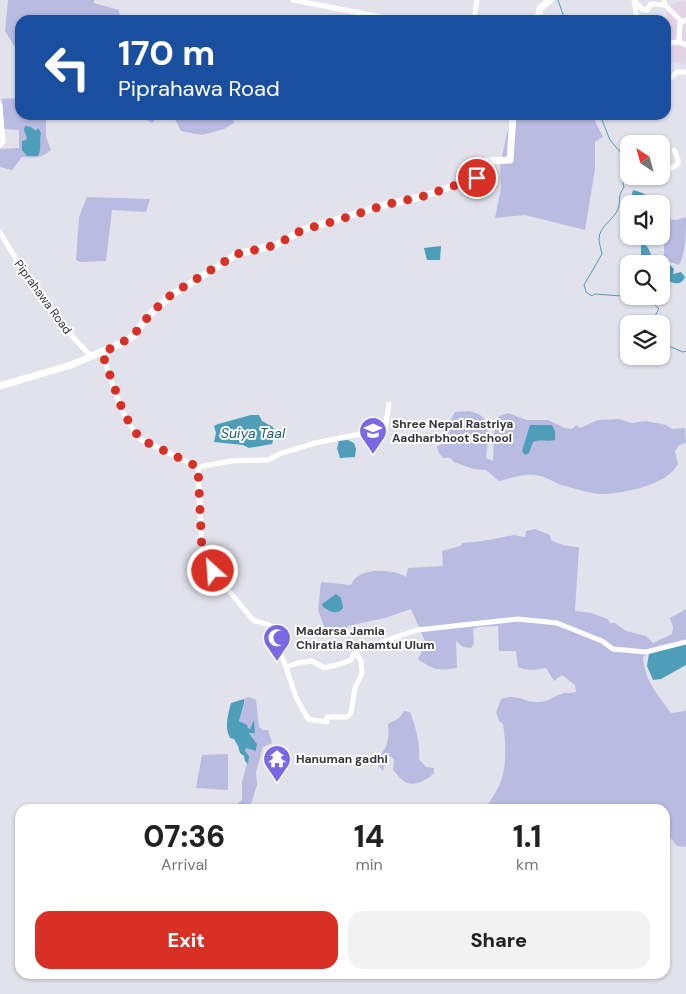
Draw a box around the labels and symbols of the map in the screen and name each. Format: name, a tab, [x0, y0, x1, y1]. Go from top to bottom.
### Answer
north arrow	[620, 135, 670, 185]
pin	[456, 157, 498, 199]
street label: Piprahawa Road	[11, 257, 75, 337]
school or university icon: Shree Nepal Rastriya Aadharbhoot School	[358, 416, 388, 455]
place label: Shree Nepal Rastriya Aadharbhoot School	[392, 416, 513, 446]
water label: Suiya Taal	[221, 424, 286, 442]
position arrow	[186, 544, 238, 596]
mosque icon: Madarsa Jamia Chiratia Rahamtul Ulum	[262, 623, 292, 662]
place label: Madarsa Jamia Chiratia Rahamtul Ulum	[296, 623, 435, 653]
temple icon: Hanuman gadhi	[262, 744, 292, 783]
place label: Hanuman gadhi	[296, 751, 388, 767]

